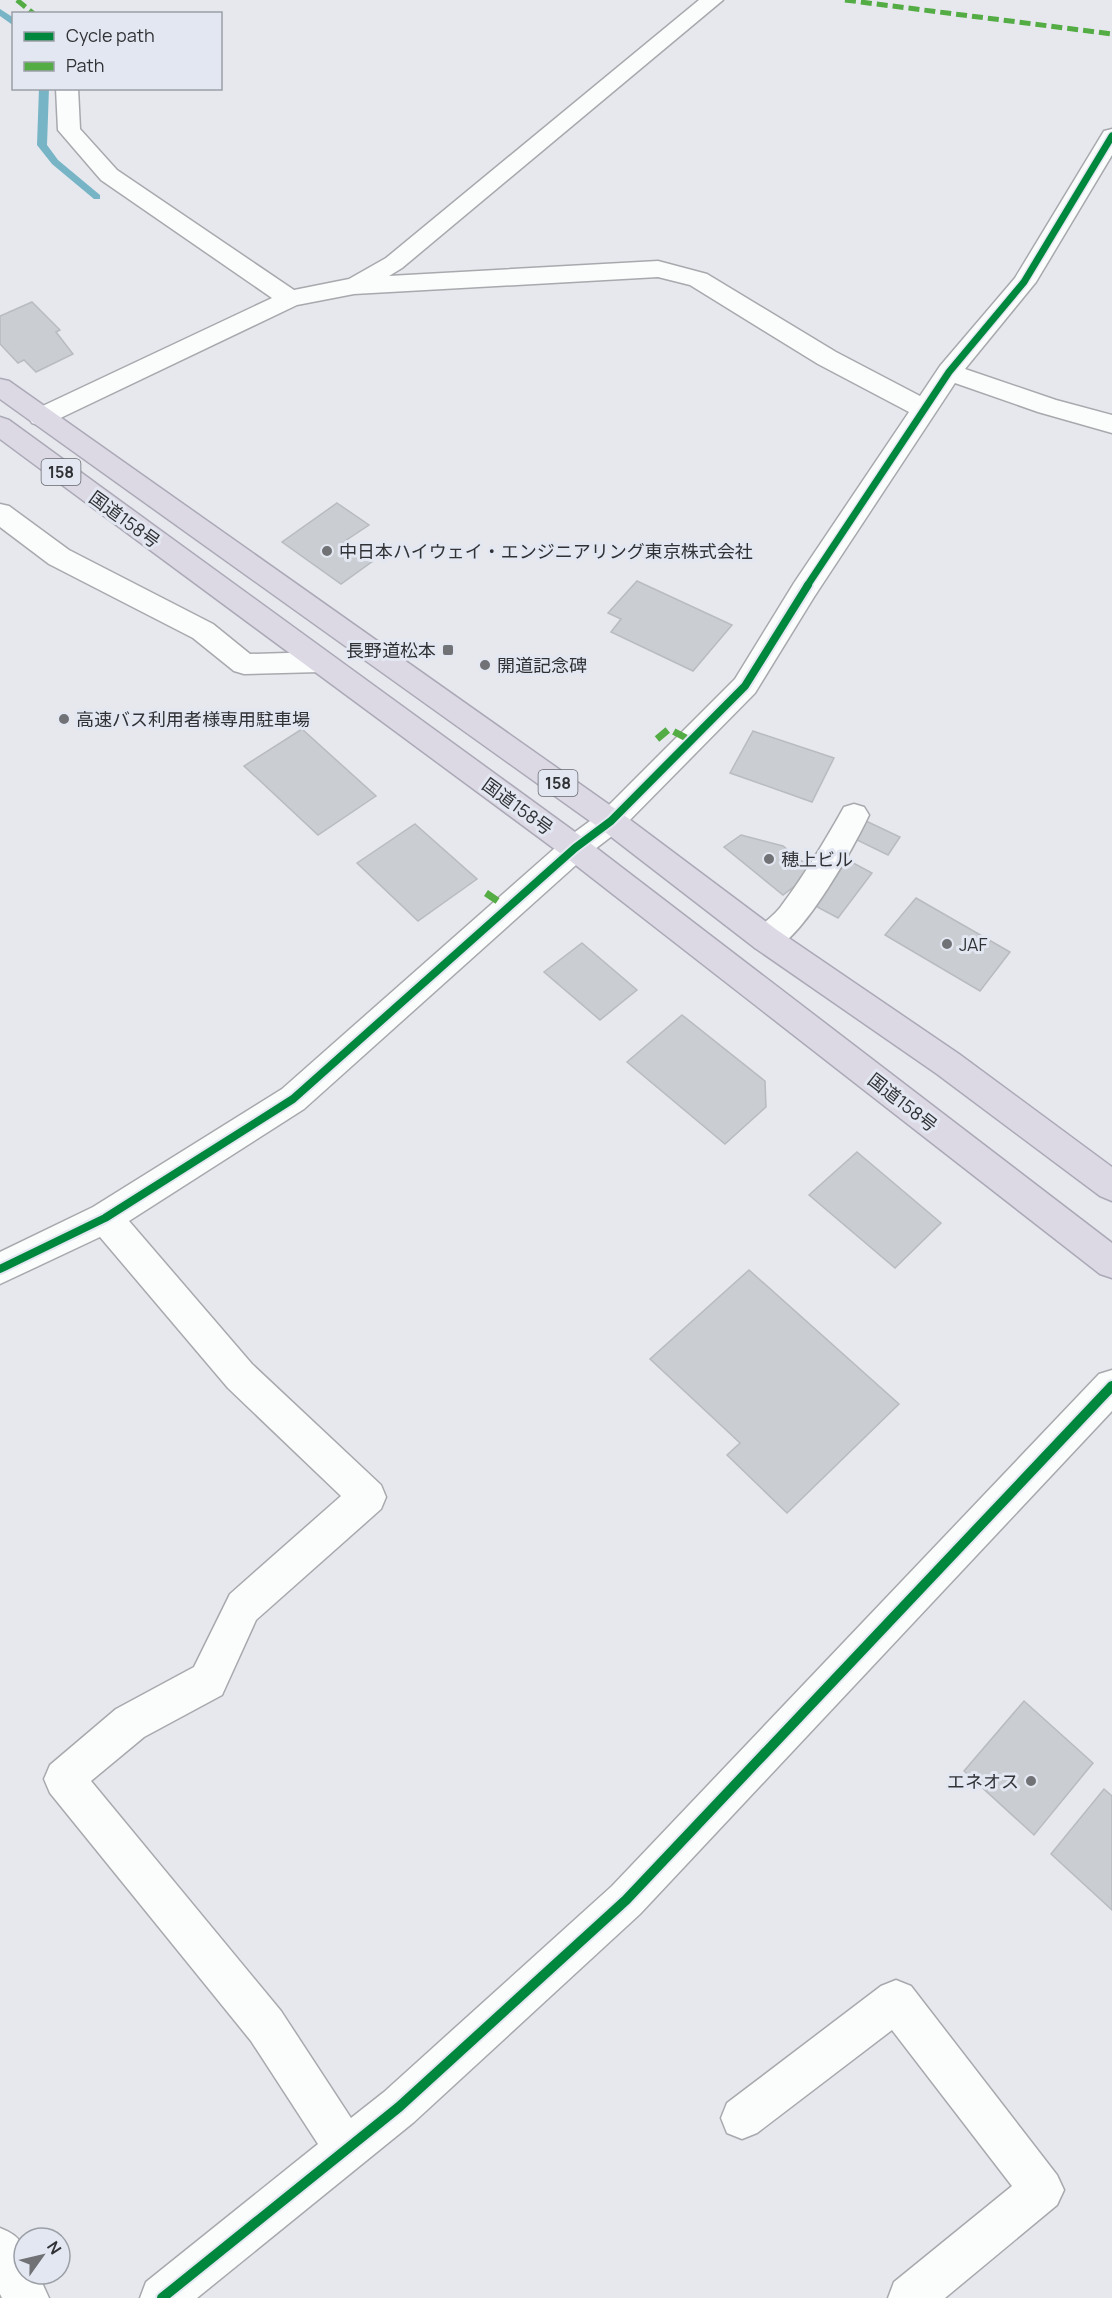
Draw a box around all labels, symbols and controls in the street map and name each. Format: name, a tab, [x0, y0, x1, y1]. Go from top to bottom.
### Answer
legend	[12, 12, 222, 90]
text: Cycle path	[66, 23, 155, 47]
text: Path	[66, 53, 104, 77]
road number: 158	[42, 459, 80, 485]
street label: 国道158号	[85, 485, 165, 553]
place label: 中日本ハイウェイ・エンジニアリング東京株式会社	[339, 539, 753, 563]
marker: 中日本ハイウェイ・エンジニアリング東京株式会社	[320, 544, 334, 558]
place label: 長野道松本	[346, 638, 436, 662]
marker: 長野道松本	[441, 643, 455, 657]
place label: 開道記念碑	[497, 653, 587, 677]
marker: 開道記念碑	[478, 658, 492, 672]
place label: 高速バス利用者様専用駐車場	[76, 707, 310, 731]
marker: 高速バス利用者様専用駐車場	[57, 712, 71, 726]
road number: 158	[538, 770, 578, 796]
street label: 国道158号	[478, 772, 558, 840]
place label: 穂上ビル	[781, 847, 853, 871]
marker: 穂上ビル	[762, 852, 776, 866]
place label: JAF	[959, 932, 987, 956]
marker: JAF	[940, 937, 954, 951]
street label: 国道158号	[863, 1067, 943, 1137]
place label: エネオス	[947, 1769, 1019, 1793]
marker: エネオス	[1024, 1774, 1038, 1788]
north arrow	[12, 2226, 72, 2286]
text: N	[42, 2237, 67, 2259]

